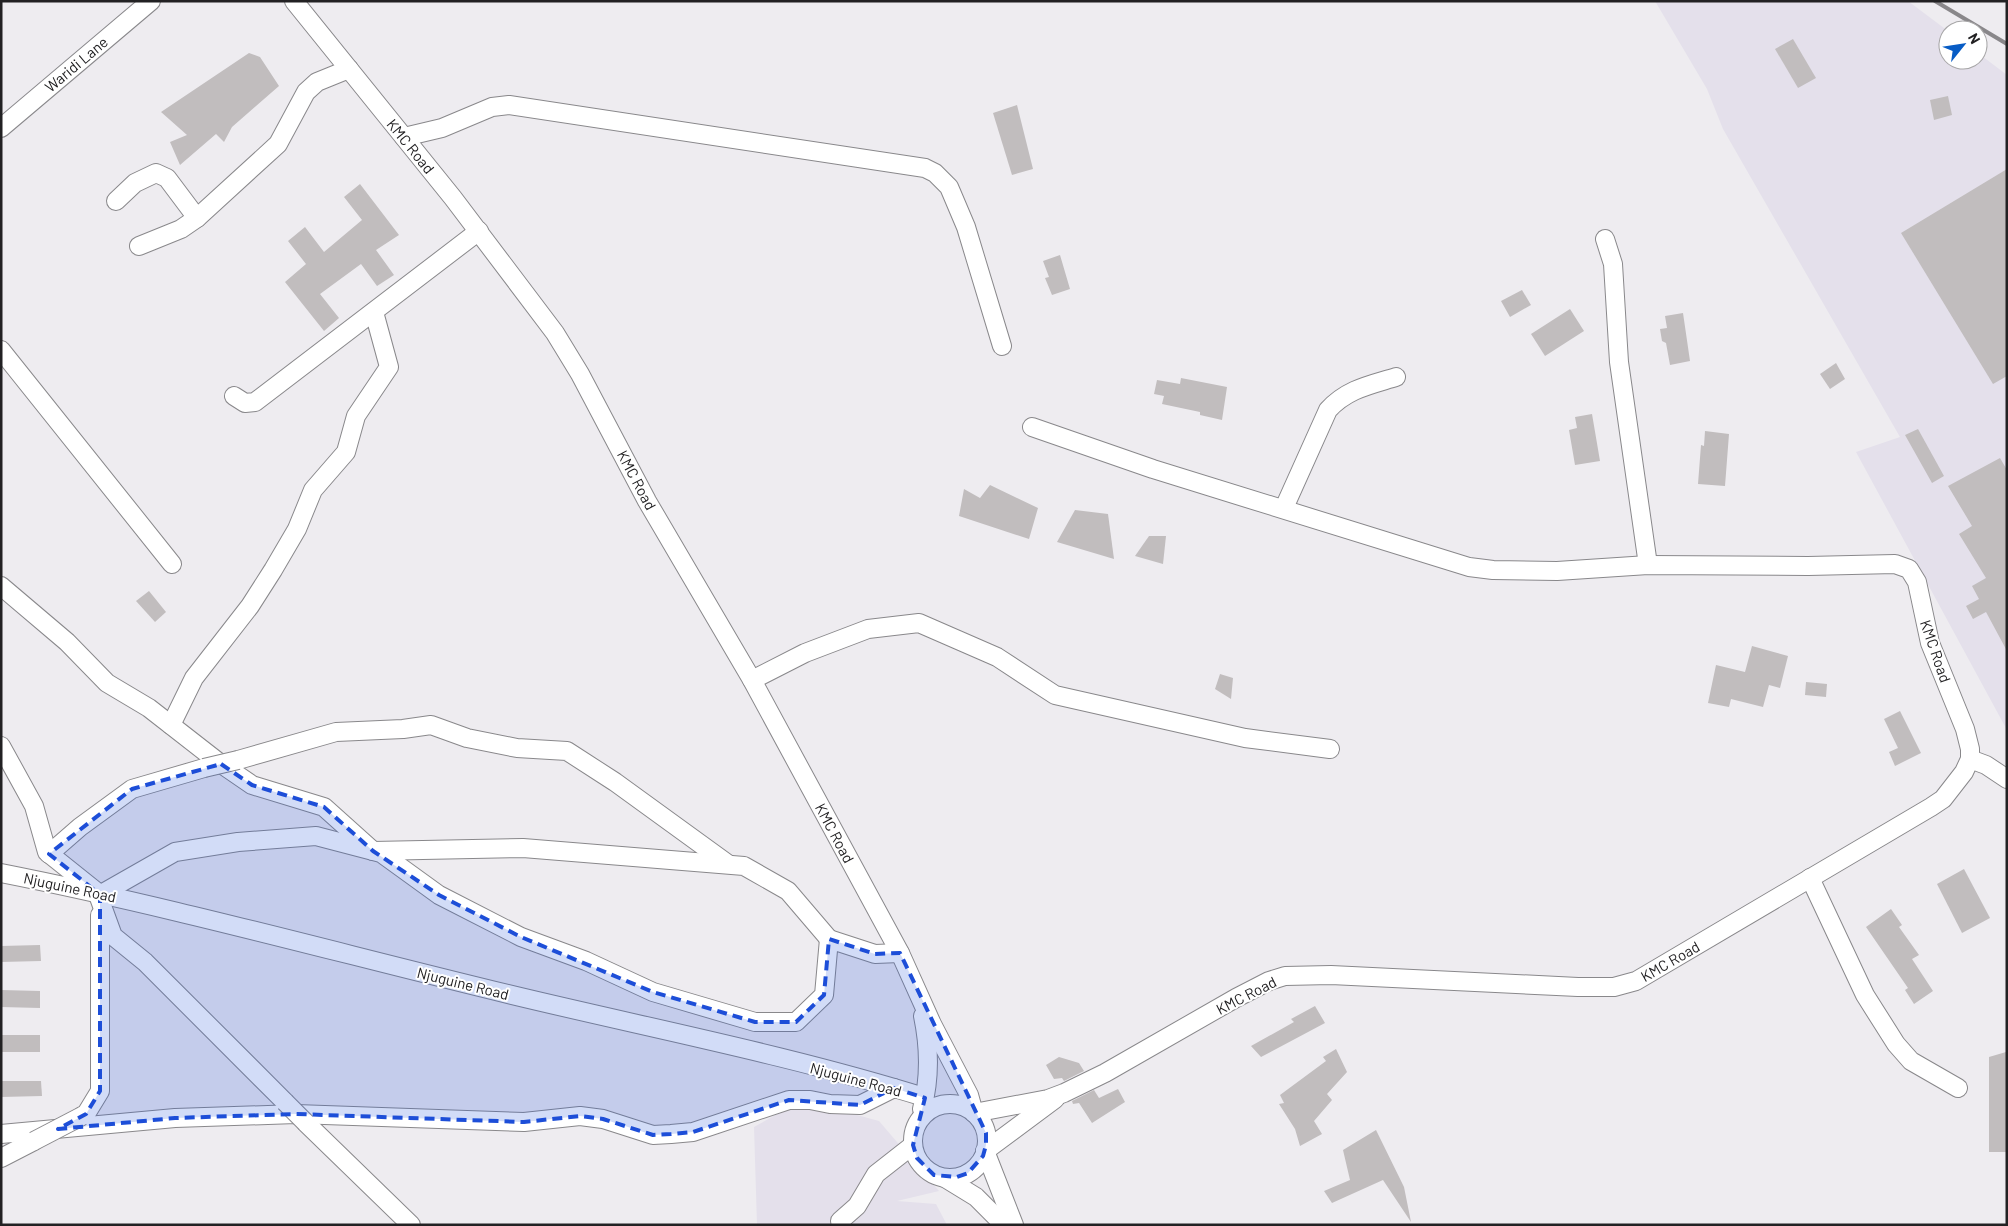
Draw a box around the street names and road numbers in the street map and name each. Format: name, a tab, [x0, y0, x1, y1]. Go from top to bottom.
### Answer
street label: Waridi Lane	[41, 32, 111, 96]
street label: KMC Road	[383, 115, 439, 177]
street label: KMC Road	[614, 447, 660, 513]
street label: KMC Road	[1917, 617, 1955, 685]
street label: KMC Road	[812, 800, 858, 866]
street label: Njuguine Road	[22, 868, 118, 906]
street label: KMC Road	[1637, 937, 1703, 985]
street label: Njuguine Road	[415, 963, 511, 1003]
street label: KMC Road	[1213, 972, 1279, 1018]
street label: Njuguine Road	[808, 1058, 904, 1100]

